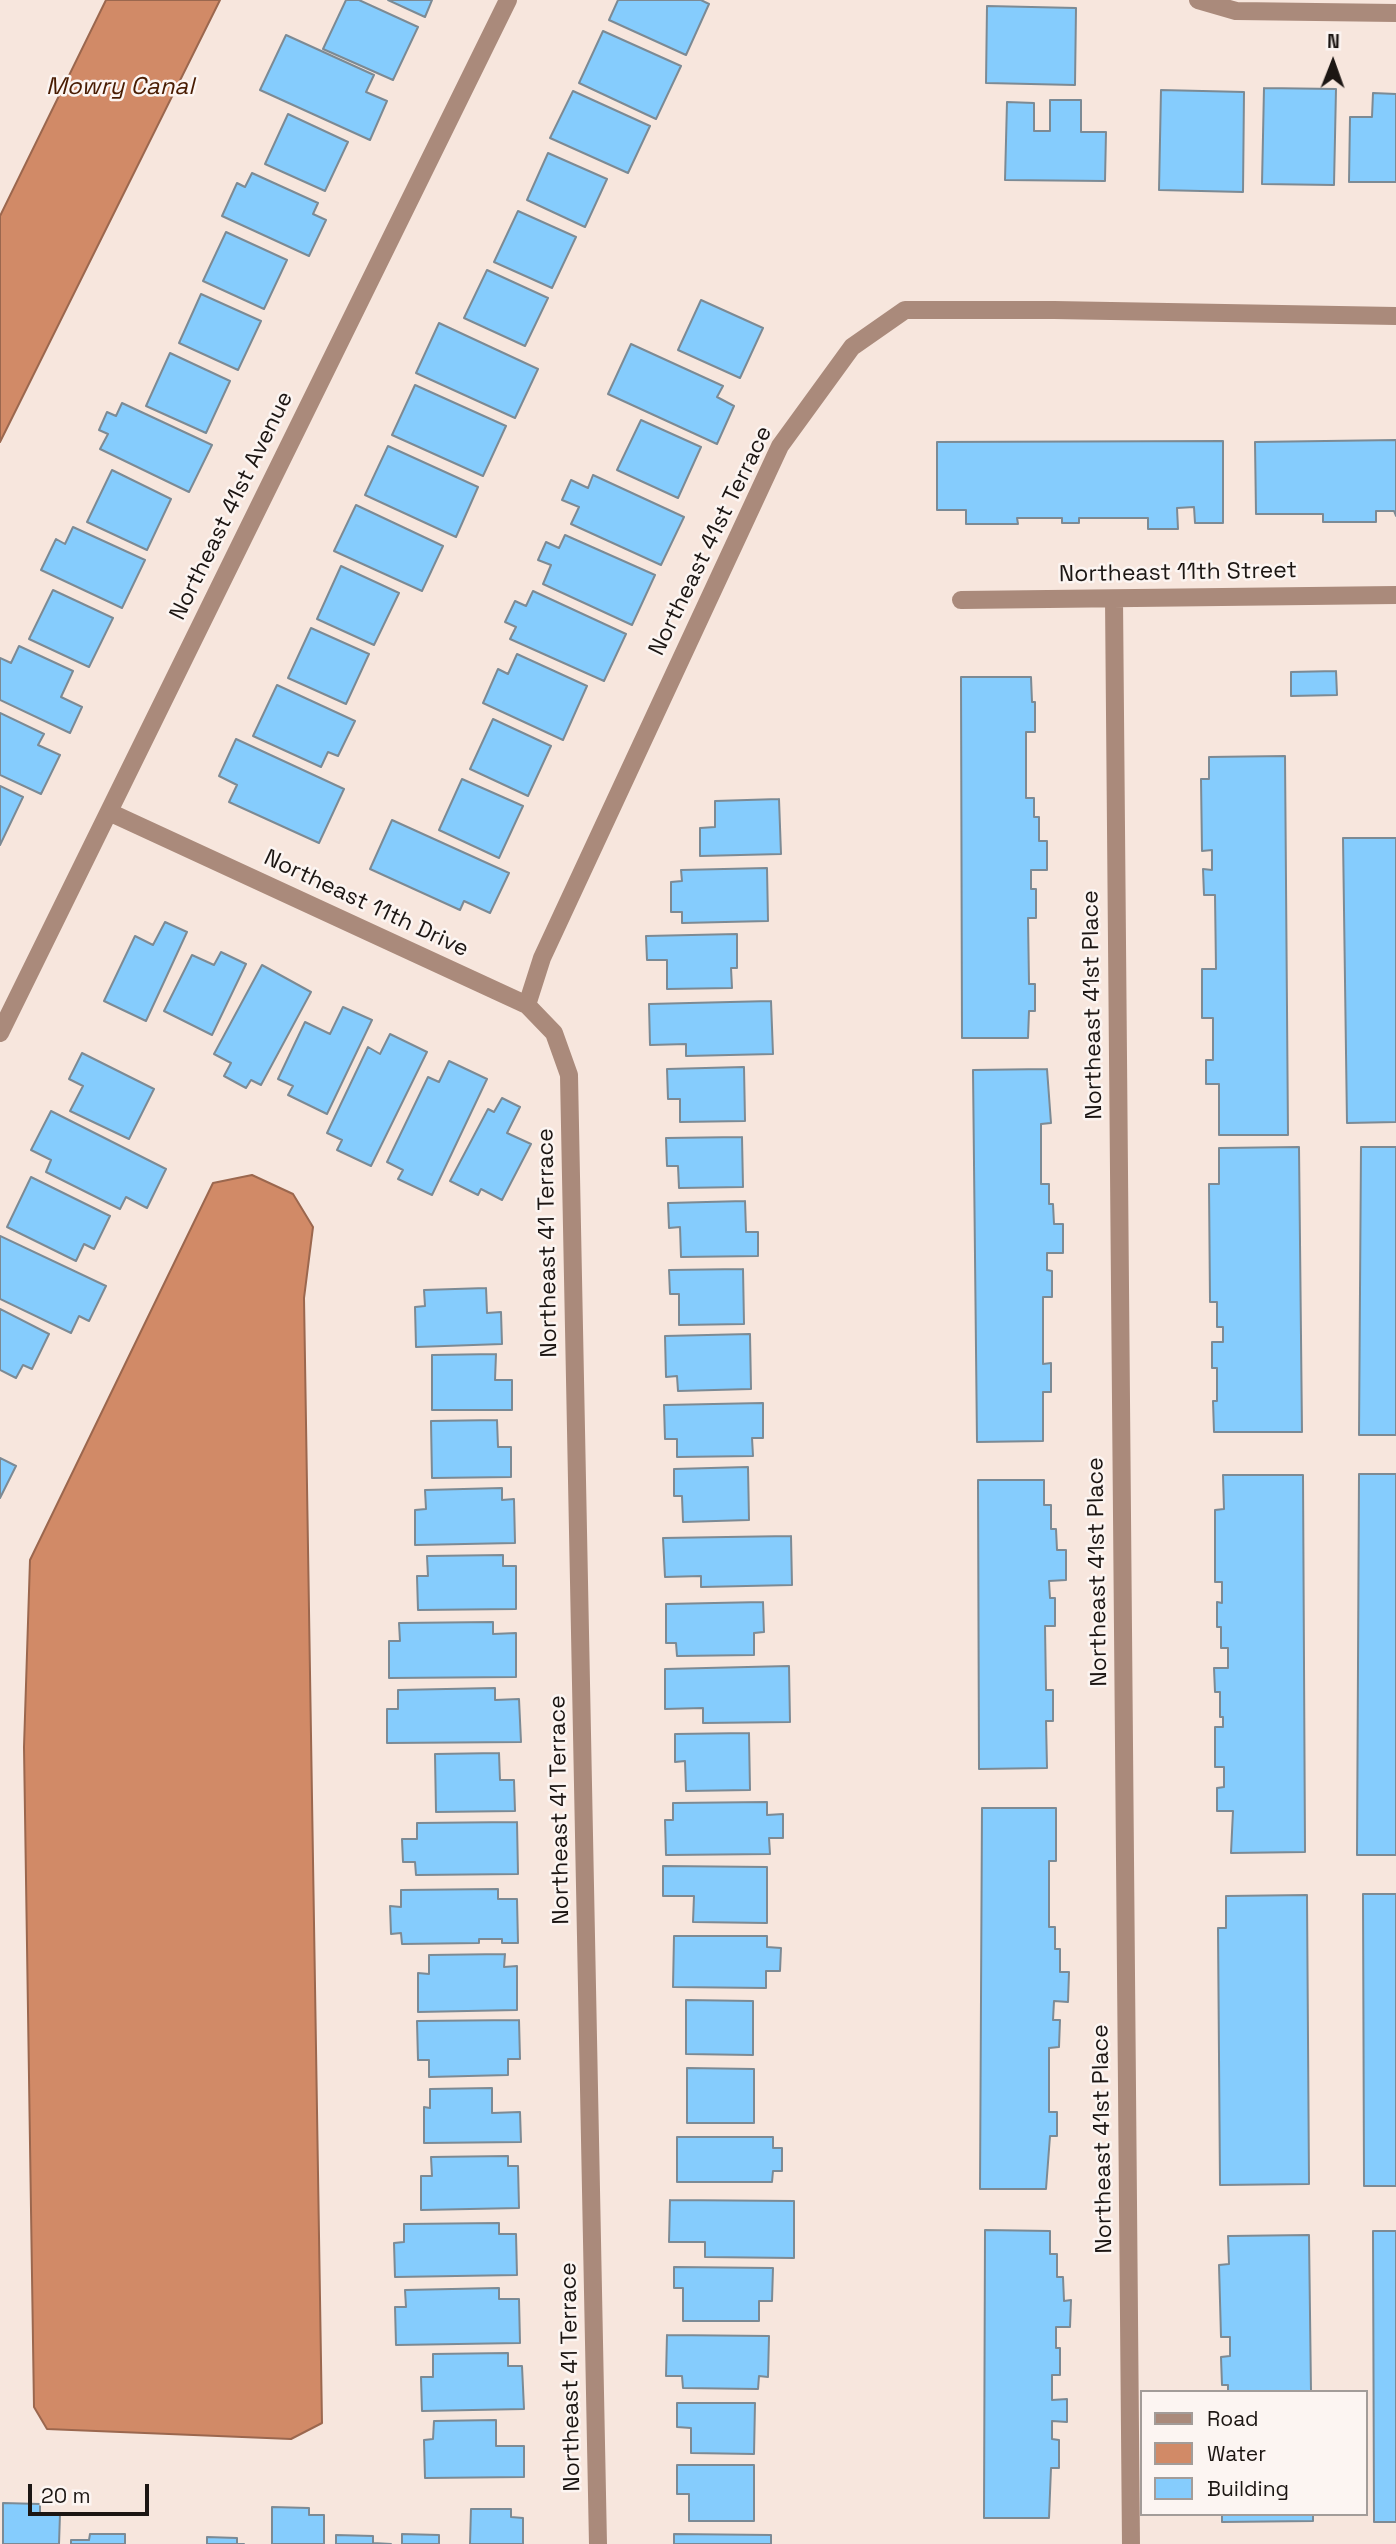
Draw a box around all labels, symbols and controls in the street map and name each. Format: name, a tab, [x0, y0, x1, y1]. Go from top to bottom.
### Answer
north arrow	[1298, 28, 1368, 98]
text: N	[1327, 29, 1340, 54]
water label: Mowry Canal	[46, 73, 194, 101]
street label: Northeast 41st Avenue	[165, 387, 299, 625]
street label: Northeast 41st Terrace	[643, 422, 779, 660]
street label: Northeast 11th Street	[1059, 557, 1297, 589]
street label: Northeast 11th Drive	[259, 844, 473, 964]
street label: Northeast 41st Place	[1077, 890, 1109, 1120]
street label: Northeast 41 Terrace	[532, 1128, 564, 1358]
street label: Northeast 41st Place	[1082, 1457, 1114, 1687]
street label: Northeast 41 Terrace	[544, 1695, 576, 1925]
street label: Northeast 41st Place	[1087, 2024, 1119, 2254]
street label: Northeast 41 Terrace	[555, 2262, 587, 2492]
legend	[1140, 2390, 1368, 2516]
text: Road	[1207, 2405, 1259, 2432]
text: Water	[1207, 2440, 1266, 2467]
scale bar	[32, 2470, 152, 2514]
text: Building	[1207, 2475, 1289, 2502]
text: 20 m	[41, 2482, 91, 2509]

